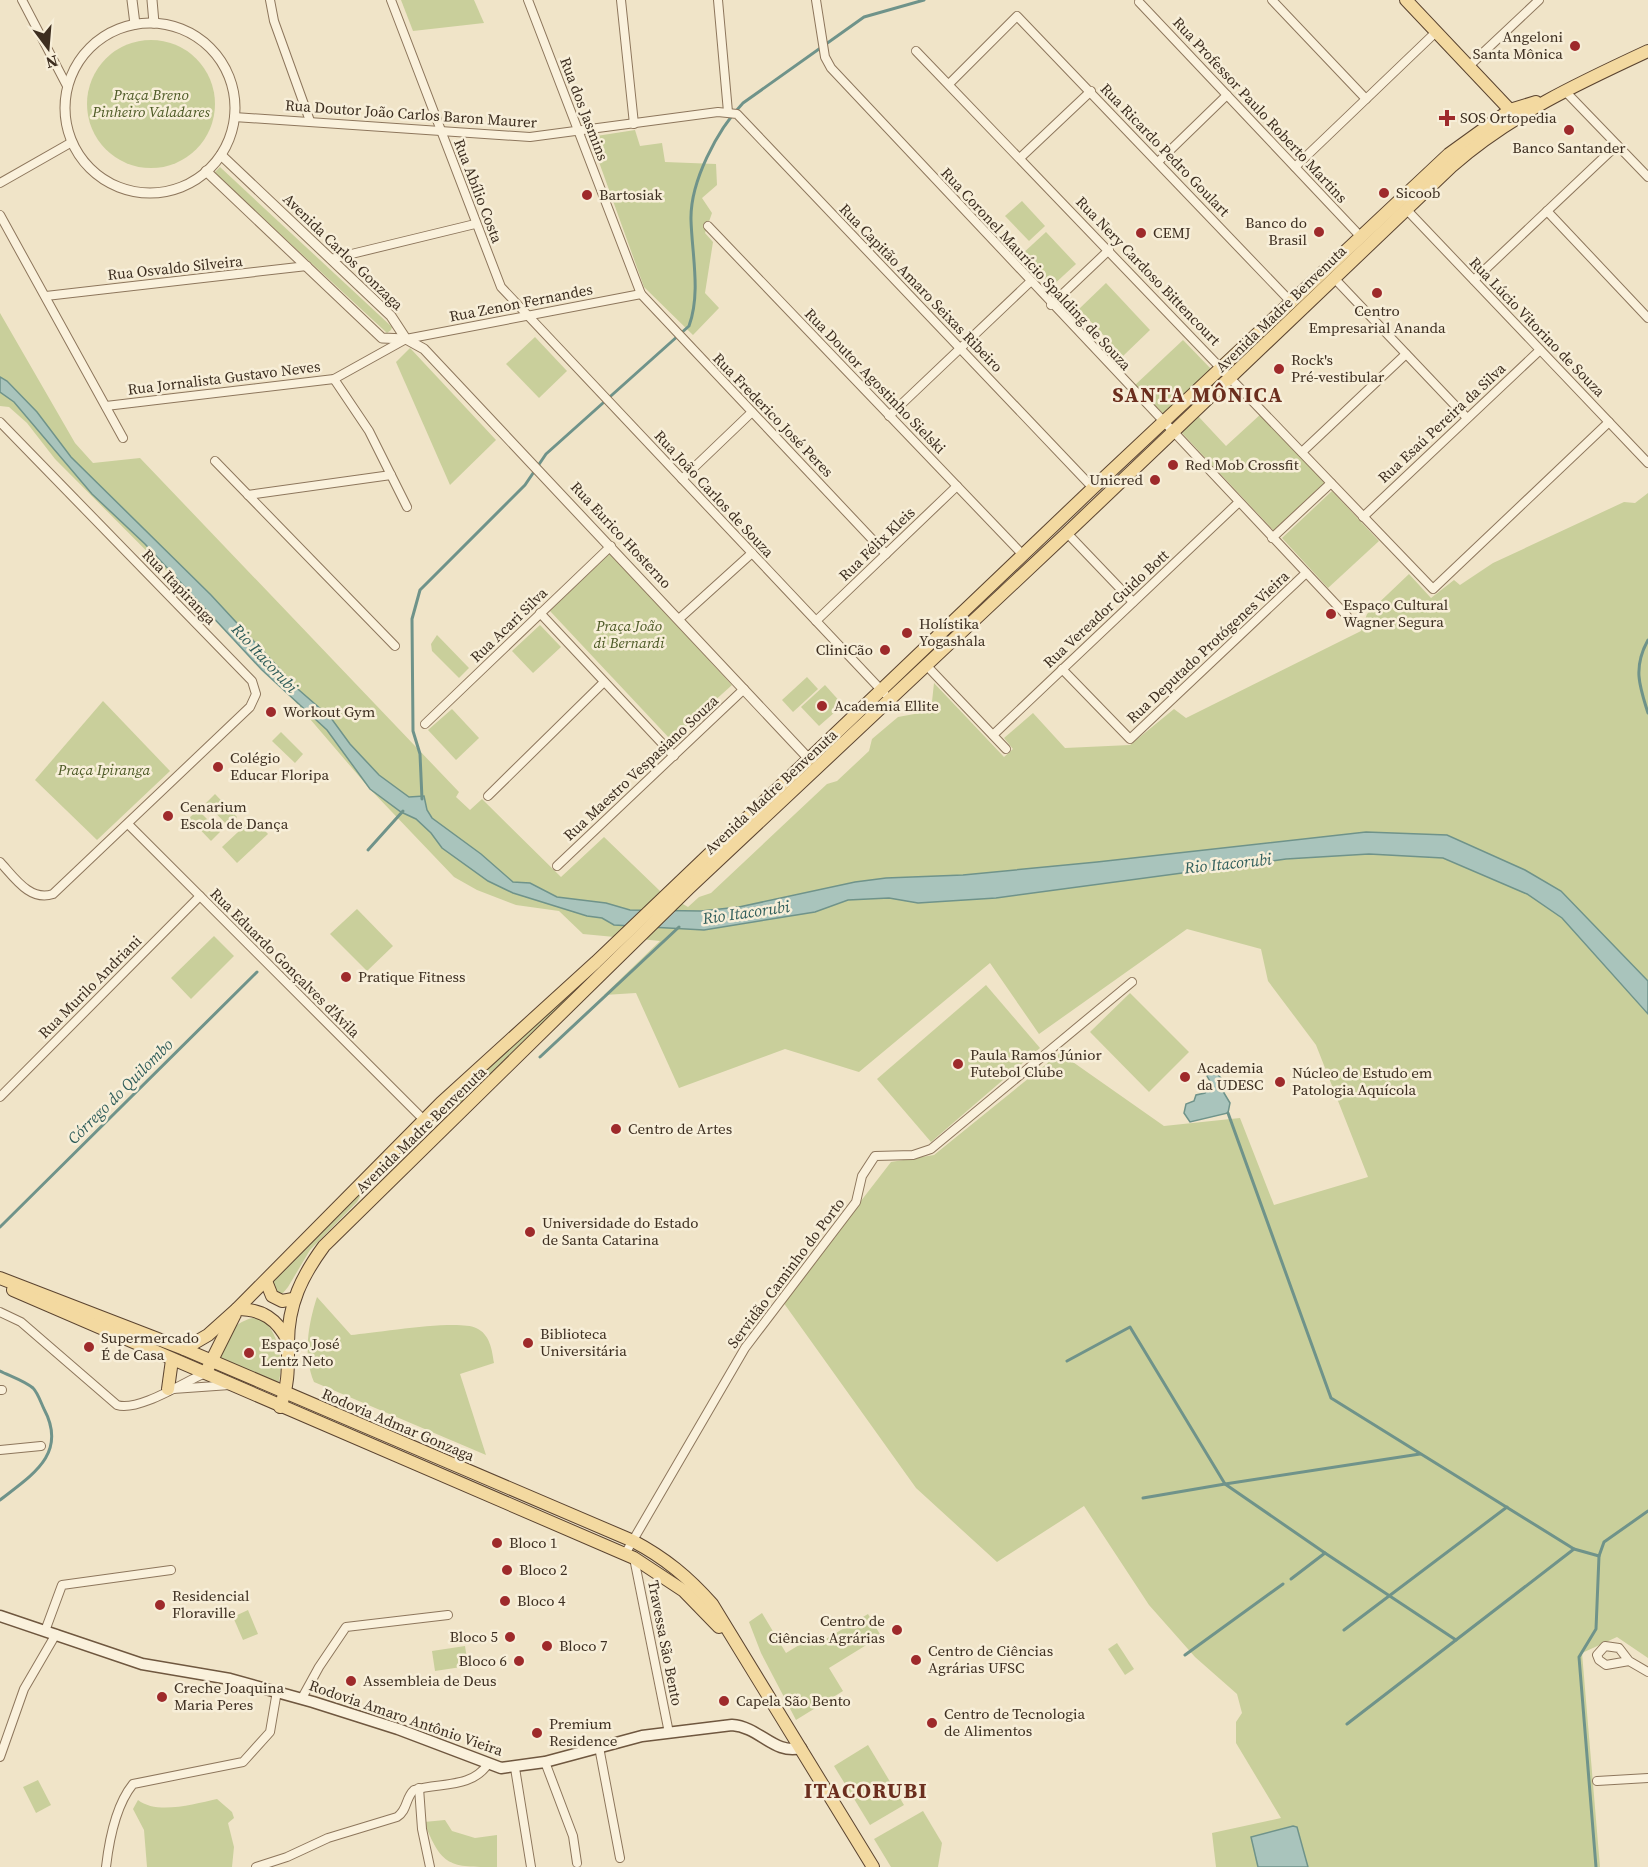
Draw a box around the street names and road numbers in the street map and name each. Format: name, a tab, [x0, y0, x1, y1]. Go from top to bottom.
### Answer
street label: Rua Professor Paulo Roberto Martins	[1168, 12, 1352, 207]
street label: Rua dos Jasmins	[555, 54, 614, 164]
street label: Rua Ricardo Pedro Goulart	[1096, 78, 1235, 221]
street label: Rua Doutor João Carlos Baron Maurer	[284, 94, 538, 133]
street label: Rua Abílio Costa	[449, 136, 508, 246]
street label: Rua Coronel Maurício Spalding de Souza	[936, 163, 1137, 375]
street label: Avenida Carlos Gonzaga	[279, 189, 408, 315]
street label: Rua Nery Cardoso Bittencourt	[1071, 191, 1225, 350]
street label: Rua Capitão Amaro Seixas Ribeiro	[835, 199, 1008, 377]
street label: Avenida Madre Benvenuta	[1211, 240, 1351, 377]
street label: Rua Osvaldo Silveira	[106, 250, 244, 285]
street label: Rua Lúcio Vitorino de Souza	[1465, 252, 1610, 402]
street label: Rua Zenon Fernandes	[447, 278, 594, 327]
street label: Rua Doutor Agostinho Sielski	[800, 303, 950, 458]
street label: Rua Frederico José Peres	[708, 348, 838, 481]
street label: Rua Jornalista Gustavo Neves	[126, 355, 322, 400]
street label: Rua Esaú Pereira da Silva	[1373, 358, 1510, 487]
street label: Rua João Carlos de Souza	[650, 425, 779, 562]
street label: Rua Eurico Hosterno	[566, 477, 677, 593]
street label: Rua Félix Kleis	[834, 502, 919, 585]
street label: Rua Itapiranga	[138, 544, 221, 630]
street label: Rua Vereador Guido Bott	[1038, 545, 1173, 672]
street label: Rua Deputado Protógenes Vieira	[1122, 565, 1294, 728]
street label: Rua Acari Silva	[465, 582, 552, 667]
street label: Rua Maestro Vespasiano Souza	[559, 690, 723, 845]
street label: Avenida Madre Benvenuta	[700, 724, 842, 859]
street label: Rua Eduardo Gonçalves d'Ávila	[206, 883, 365, 1042]
street label: Rua Murilo Andriani	[33, 930, 146, 1043]
street label: Avenida Madre Benvenuta	[351, 1061, 491, 1198]
street label: Servidão Caminho do Porto	[722, 1193, 849, 1352]
street label: Rodovia Admar Gonzaga	[319, 1383, 478, 1466]
street label: Travessa São Bento	[643, 1578, 688, 1707]
street label: Rodovia Amaro Antônio Vieira	[306, 1674, 506, 1761]

